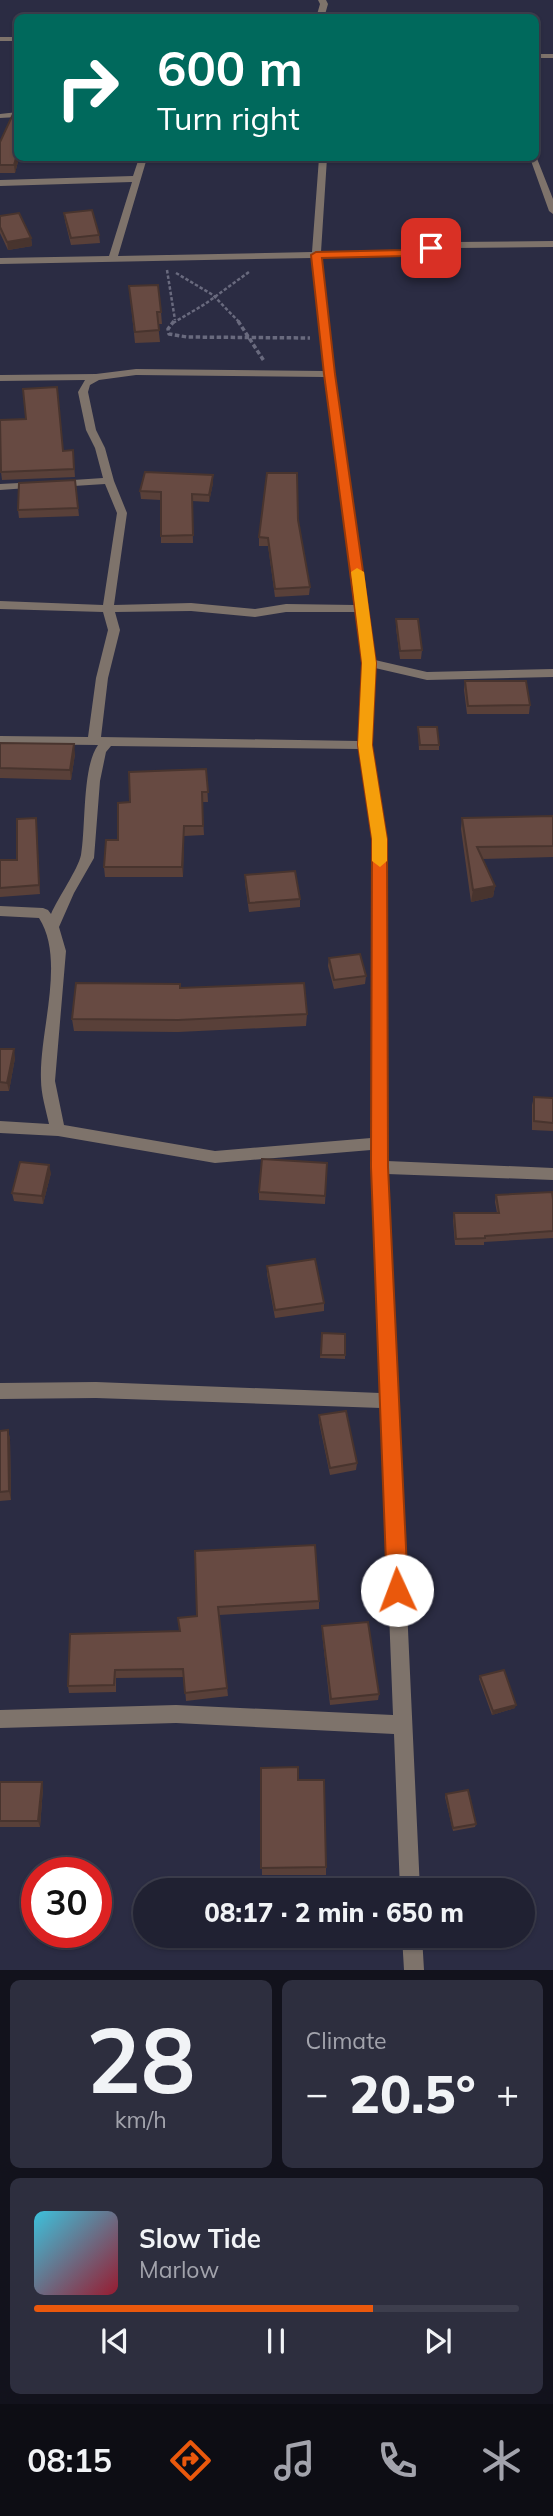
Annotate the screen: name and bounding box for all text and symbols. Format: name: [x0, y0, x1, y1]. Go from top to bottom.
text: 600 m: [157, 37, 303, 98]
icon: right: [42, 42, 133, 133]
text: Turn right: [157, 98, 300, 138]
pin: [401, 218, 461, 278]
icon: arrive: [412, 229, 450, 267]
position arrow: [360, 1553, 434, 1627]
speed limit sign: 30: [21, 1857, 112, 1948]
text: 08:17 · 2 min · 650 m: [204, 1896, 464, 1929]
text: 28: [86, 2002, 195, 2116]
text: Climate: [306, 2026, 387, 2055]
text: 20.5°: [349, 2061, 476, 2126]
text: −: [306, 2069, 328, 2117]
text: +: [496, 2069, 519, 2117]
text: km/h: [115, 2105, 167, 2134]
text: Slow Tide: [139, 2222, 261, 2255]
text: Marlow: [139, 2255, 219, 2284]
icon: previous: [96, 2322, 134, 2360]
icon: pause: [257, 2322, 295, 2360]
icon: next: [419, 2322, 457, 2360]
icon: directions: [166, 2436, 215, 2485]
icon: music: [270, 2436, 319, 2485]
icon: phone: [373, 2436, 422, 2485]
icon: climate: [477, 2436, 526, 2485]
text: 08:15: [27, 2440, 112, 2480]

